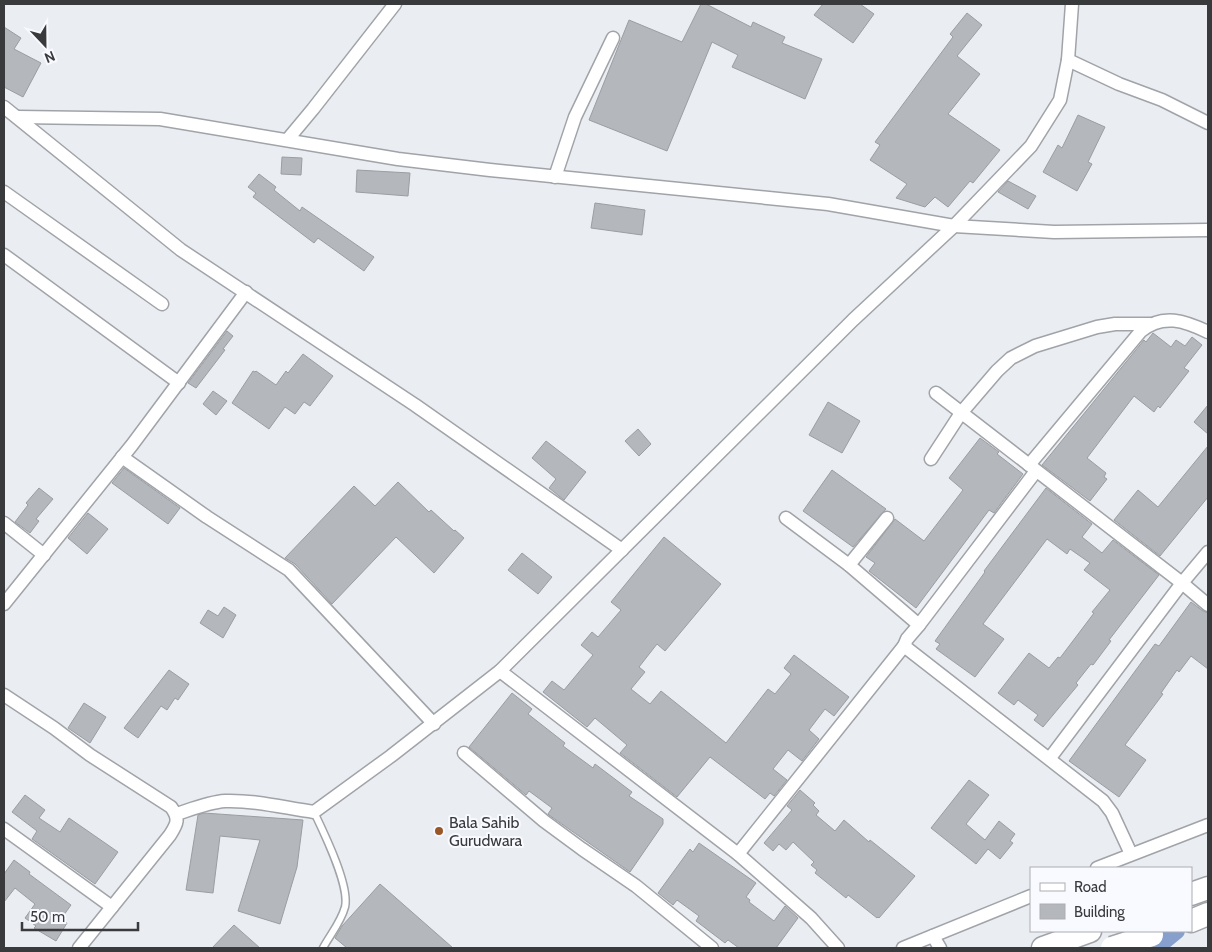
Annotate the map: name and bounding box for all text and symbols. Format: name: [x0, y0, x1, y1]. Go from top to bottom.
north arrow: [20, 20, 70, 70]
text: N: [42, 47, 58, 67]
place label: Bala Sahib Gurudwara: [449, 813, 523, 850]
marker: Bala Sahib Gurudwara: [433, 825, 445, 837]
legend: [1030, 867, 1192, 932]
text: Road: [1074, 878, 1107, 896]
scale bar: [22, 900, 139, 932]
text: Building: [1074, 903, 1125, 921]
text: 50 m: [30, 908, 65, 926]

